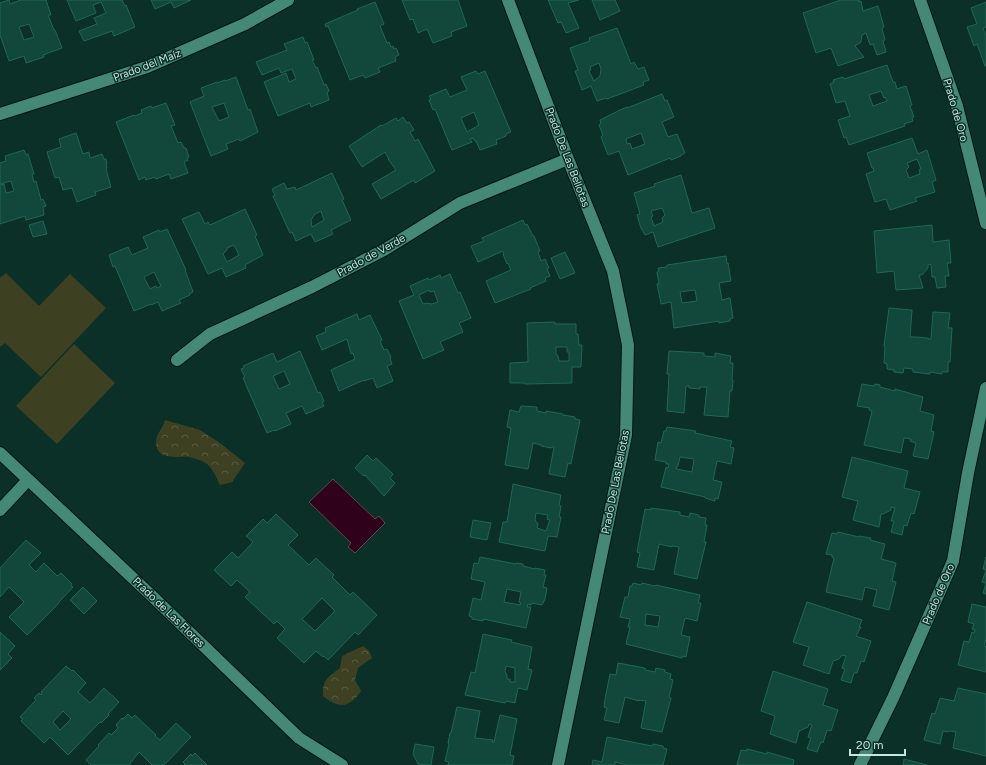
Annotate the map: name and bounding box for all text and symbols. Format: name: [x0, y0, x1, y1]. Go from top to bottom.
street label: Prado del Maíz: [111, 47, 183, 84]
street label: Prado de Oro: [940, 77, 971, 143]
street label: Prado De Las Bellotas: [543, 106, 593, 209]
street label: Prado de Verde: [335, 231, 408, 279]
street label: Prado De Las Bellotas: [599, 429, 632, 535]
street label: Prado de Oro: [920, 562, 957, 627]
street label: Prado de Las Flores: [130, 575, 207, 650]
scale bar: [850, 731, 905, 757]
text: 20 m: [856, 738, 884, 752]

